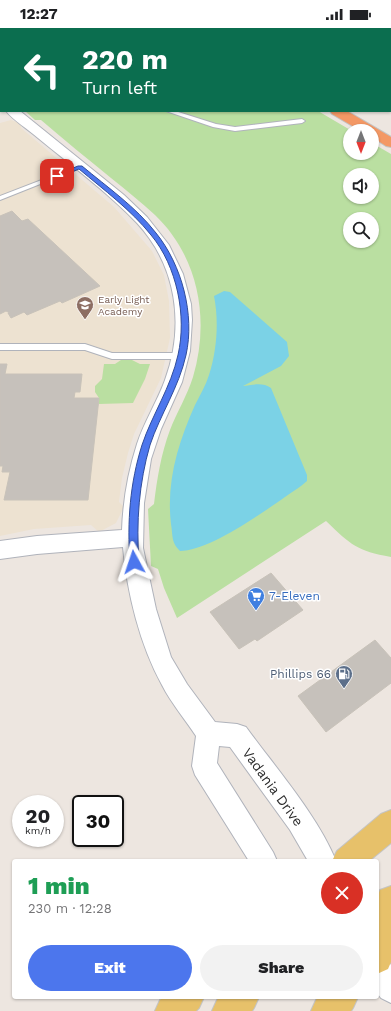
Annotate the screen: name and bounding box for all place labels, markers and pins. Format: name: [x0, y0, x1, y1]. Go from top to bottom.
pin: [40, 159, 74, 193]
place label: Early Light Academy: [98, 294, 150, 317]
school or university icon: Early Light Academy: [75, 295, 95, 320]
supermarket icon: 7-Eleven: [246, 586, 266, 611]
place label: 7-Eleven: [269, 589, 320, 603]
fuel station icon: Phillips 66: [334, 664, 354, 689]
place label: Phillips 66: [270, 667, 331, 681]

